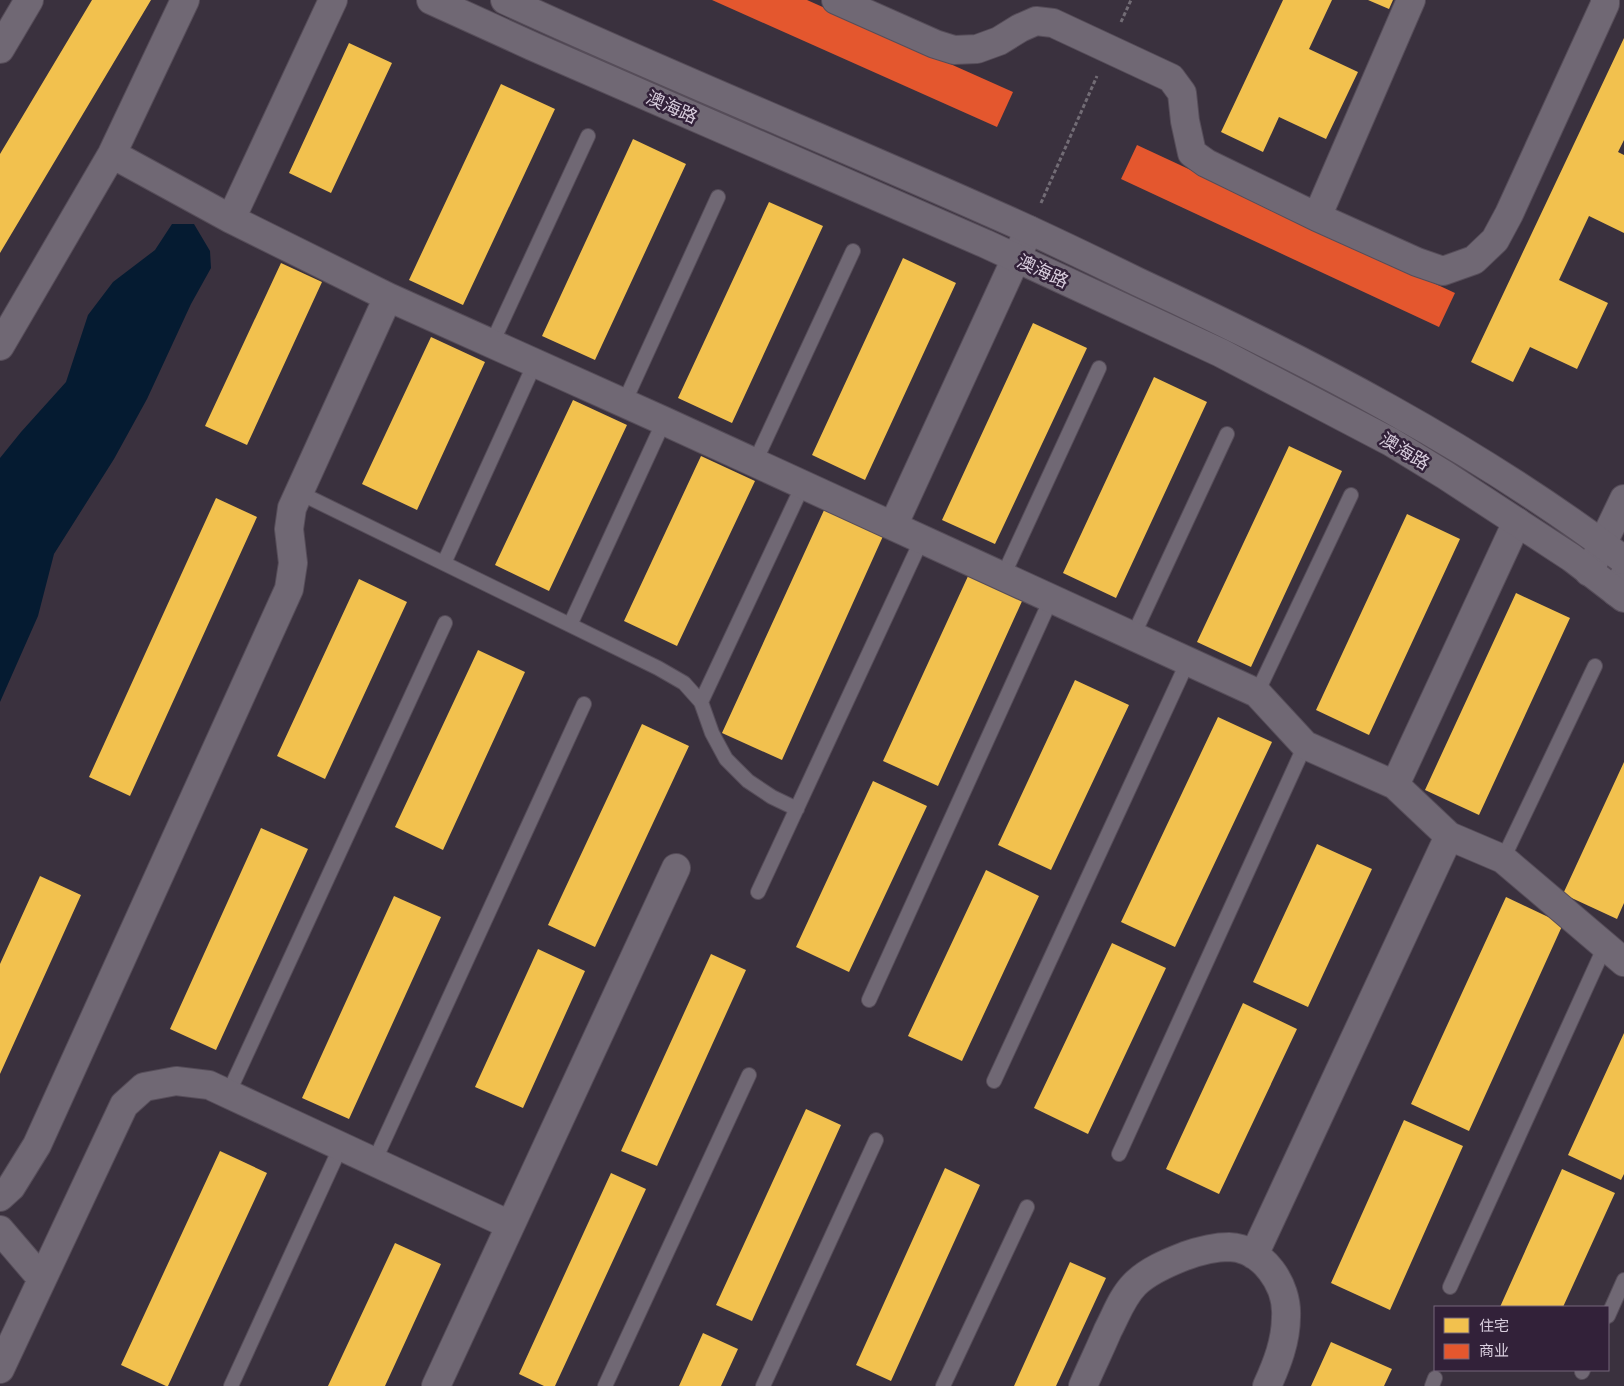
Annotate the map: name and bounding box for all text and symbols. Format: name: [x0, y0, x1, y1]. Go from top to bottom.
street label: 澳海路: [642, 84, 702, 130]
street label: 澳海路: [1013, 247, 1073, 295]
street label: 澳海路: [1375, 426, 1435, 476]
legend: [1434, 1306, 1609, 1371]
text: 住宅: [1479, 1314, 1509, 1337]
text: 商业: [1479, 1339, 1509, 1362]

